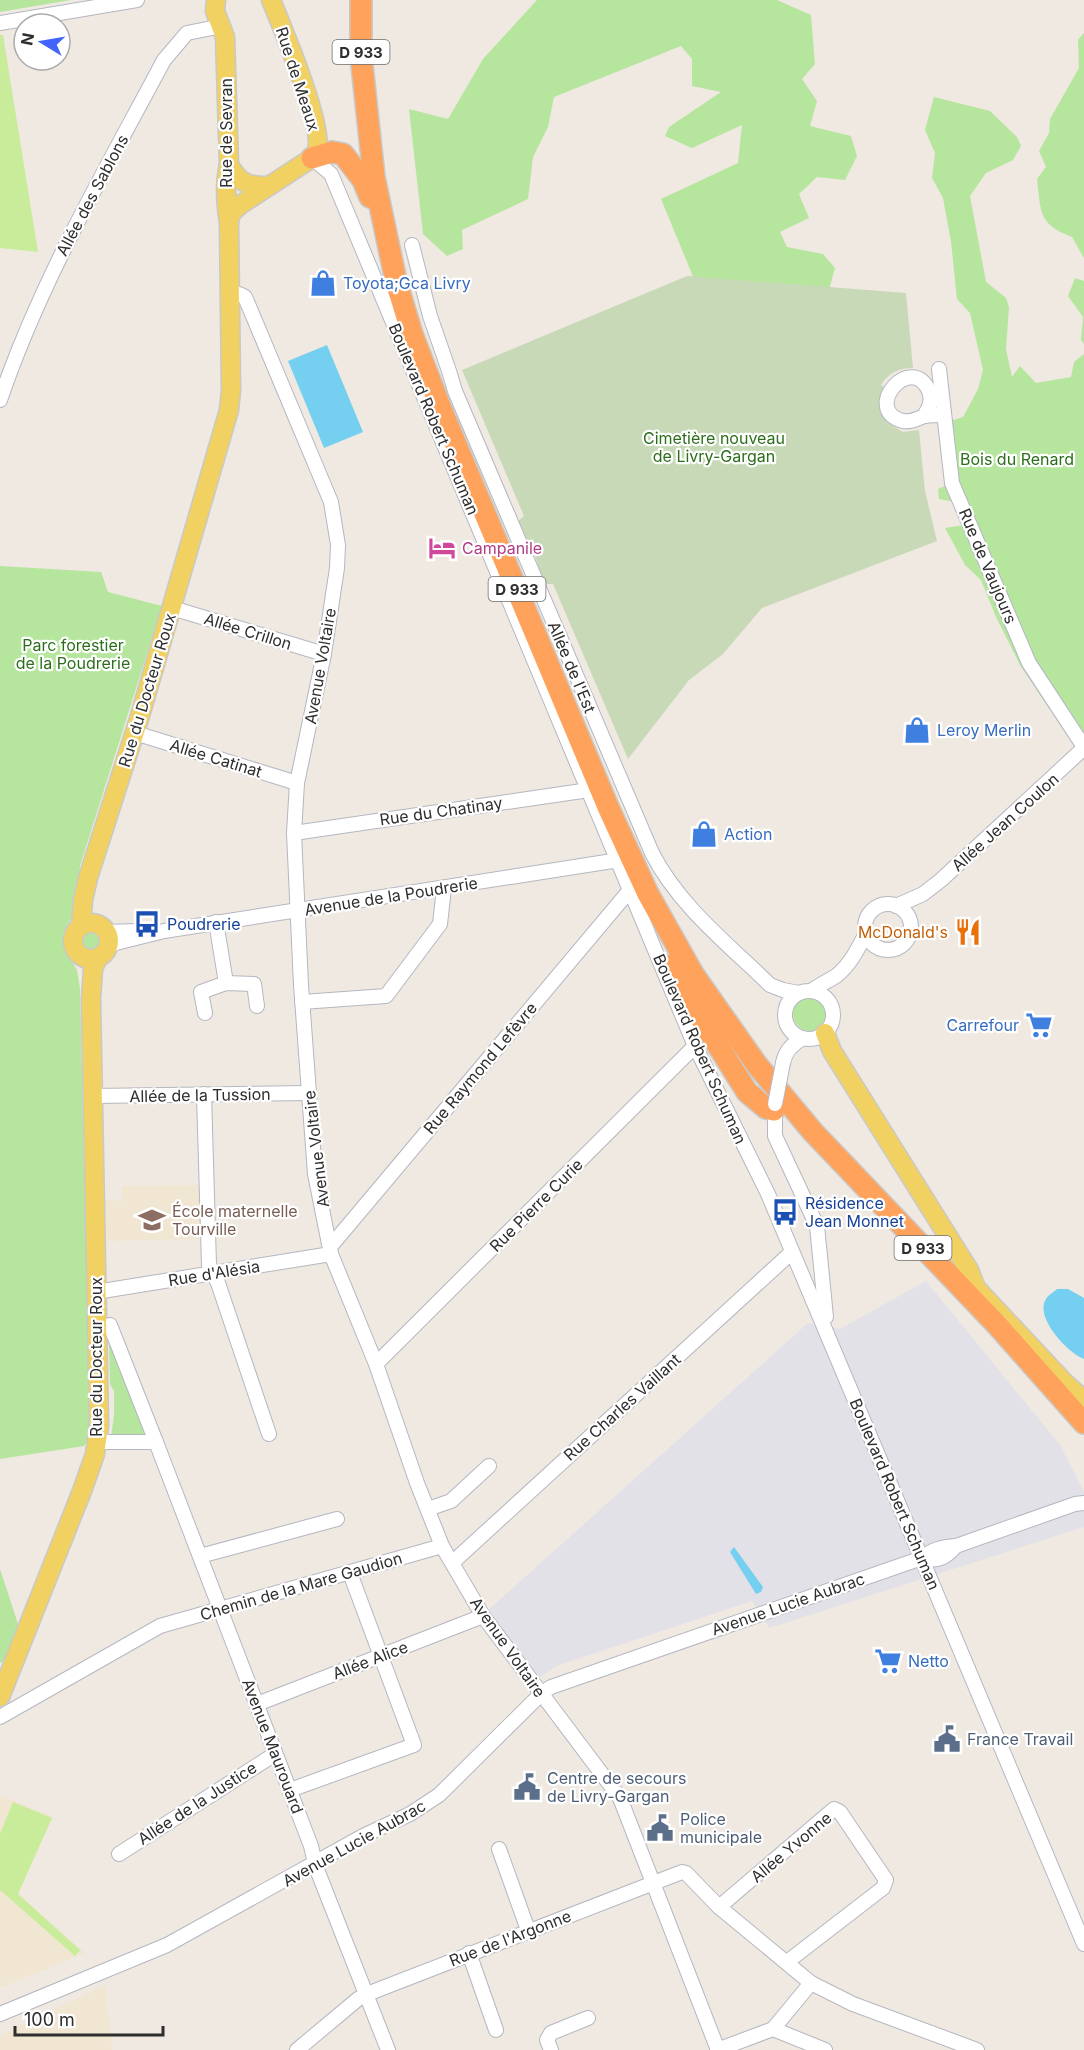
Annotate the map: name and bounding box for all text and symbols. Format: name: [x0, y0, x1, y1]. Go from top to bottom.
north arrow: [12, 12, 72, 72]
street label: Rue de Meaux: [272, 24, 324, 134]
text: N: [16, 31, 38, 47]
road number: D 933: [332, 40, 389, 64]
street label: Rue de Sevran: [216, 78, 236, 188]
street label: Allée des Sablons: [52, 131, 132, 259]
shop icon: Toyota;Gca Livry: [308, 268, 338, 298]
place label: Toyota;Gca Livry: [343, 273, 471, 293]
street label: Boulevard Robert Schuman: [385, 320, 483, 518]
park label: Cimetière nouveau de Livry-Gargan: [643, 428, 785, 466]
park label: Bois du Renard: [960, 449, 1074, 469]
street label: Rue de Vaujours: [955, 505, 1021, 627]
hotel icon: Campanile: [427, 533, 457, 563]
place label: Campanile: [462, 538, 542, 558]
road number: D 933: [488, 577, 546, 601]
street label: Avenue Voltaire: [300, 606, 340, 726]
street label: Allée Crillon: [202, 608, 294, 654]
street label: Rue du Docteur Roux: [114, 610, 180, 769]
street label: Allée de l'Est: [544, 618, 600, 716]
park label: Parc forestier de la Poudrerie: [16, 635, 130, 673]
shop icon: Leroy Merlin: [902, 715, 932, 745]
place label: Leroy Merlin: [937, 720, 1031, 740]
street label: Allée Catinat: [167, 734, 265, 782]
street label: Allée Jean Coulon: [947, 769, 1063, 875]
street label: Rue du Chatinay: [378, 792, 504, 830]
shop icon: Action: [689, 819, 719, 849]
place label: Action: [724, 824, 772, 844]
street label: Avenue de la Poudrerie: [303, 872, 479, 920]
bus stop icon: Poudrerie: [132, 909, 162, 939]
place label: Poudrerie: [167, 914, 241, 934]
restaurant icon: McDonald's: [953, 917, 983, 947]
place label: McDonald's: [858, 922, 948, 942]
street label: Boulevard Robert Schuman: [649, 951, 751, 1147]
street label: Rue Raymond Lefèvre: [419, 998, 541, 1138]
supermarket icon: Carrefour: [1024, 1010, 1054, 1040]
place label: Carrefour: [946, 1015, 1019, 1035]
street label: Allée de la Tussion: [129, 1084, 271, 1106]
street label: Avenue Voltaire: [299, 1089, 333, 1209]
street label: Rue Pierre Curie: [485, 1154, 587, 1256]
place label: Résidence Jean Monnet: [805, 1193, 904, 1231]
bus stop icon: Résidence Jean Monnet: [770, 1197, 800, 1227]
place label: École maternelle Tourville: [172, 1201, 298, 1239]
school or university icon: École maternelle Tourville: [137, 1205, 167, 1235]
road number: D 933: [894, 1236, 952, 1260]
street label: Rue d'Alésia: [167, 1256, 261, 1290]
street label: Rue du Docteur Roux: [86, 1277, 106, 1437]
street label: Rue Charles Vaillant: [559, 1349, 685, 1465]
street label: Boulevard Robert Schuman: [846, 1395, 944, 1593]
street label: Chemin de la Mare Gaudion: [198, 1548, 404, 1624]
street label: Avenue Lucie Aubrac: [709, 1568, 867, 1640]
street label: Avenue Voltaire: [466, 1593, 550, 1701]
street label: Allée Alice: [329, 1636, 411, 1684]
supermarket icon: Netto: [873, 1646, 903, 1676]
place label: Netto: [908, 1651, 949, 1671]
street label: Avenue Maurouard: [238, 1676, 308, 1816]
public building icon: France Travail: [932, 1724, 962, 1754]
place label: France Travail: [967, 1729, 1073, 1749]
street label: Allée de la Justice: [134, 1757, 260, 1849]
place label: Centre de secours de Livry-Gargan: [547, 1768, 686, 1806]
public building icon: Centre de secours de Livry-Gargan: [512, 1772, 542, 1802]
street label: Avenue Lucie Aubrac: [279, 1795, 429, 1891]
street label: Allée Yvonne: [747, 1807, 835, 1887]
place label: Police municipale: [680, 1809, 762, 1847]
public building icon: Police municipale: [645, 1813, 675, 1843]
street label: Rue de l'Argonne: [446, 1906, 574, 1970]
scale bar: [15, 1999, 164, 2037]
text: 100 m: [24, 2009, 75, 2030]

